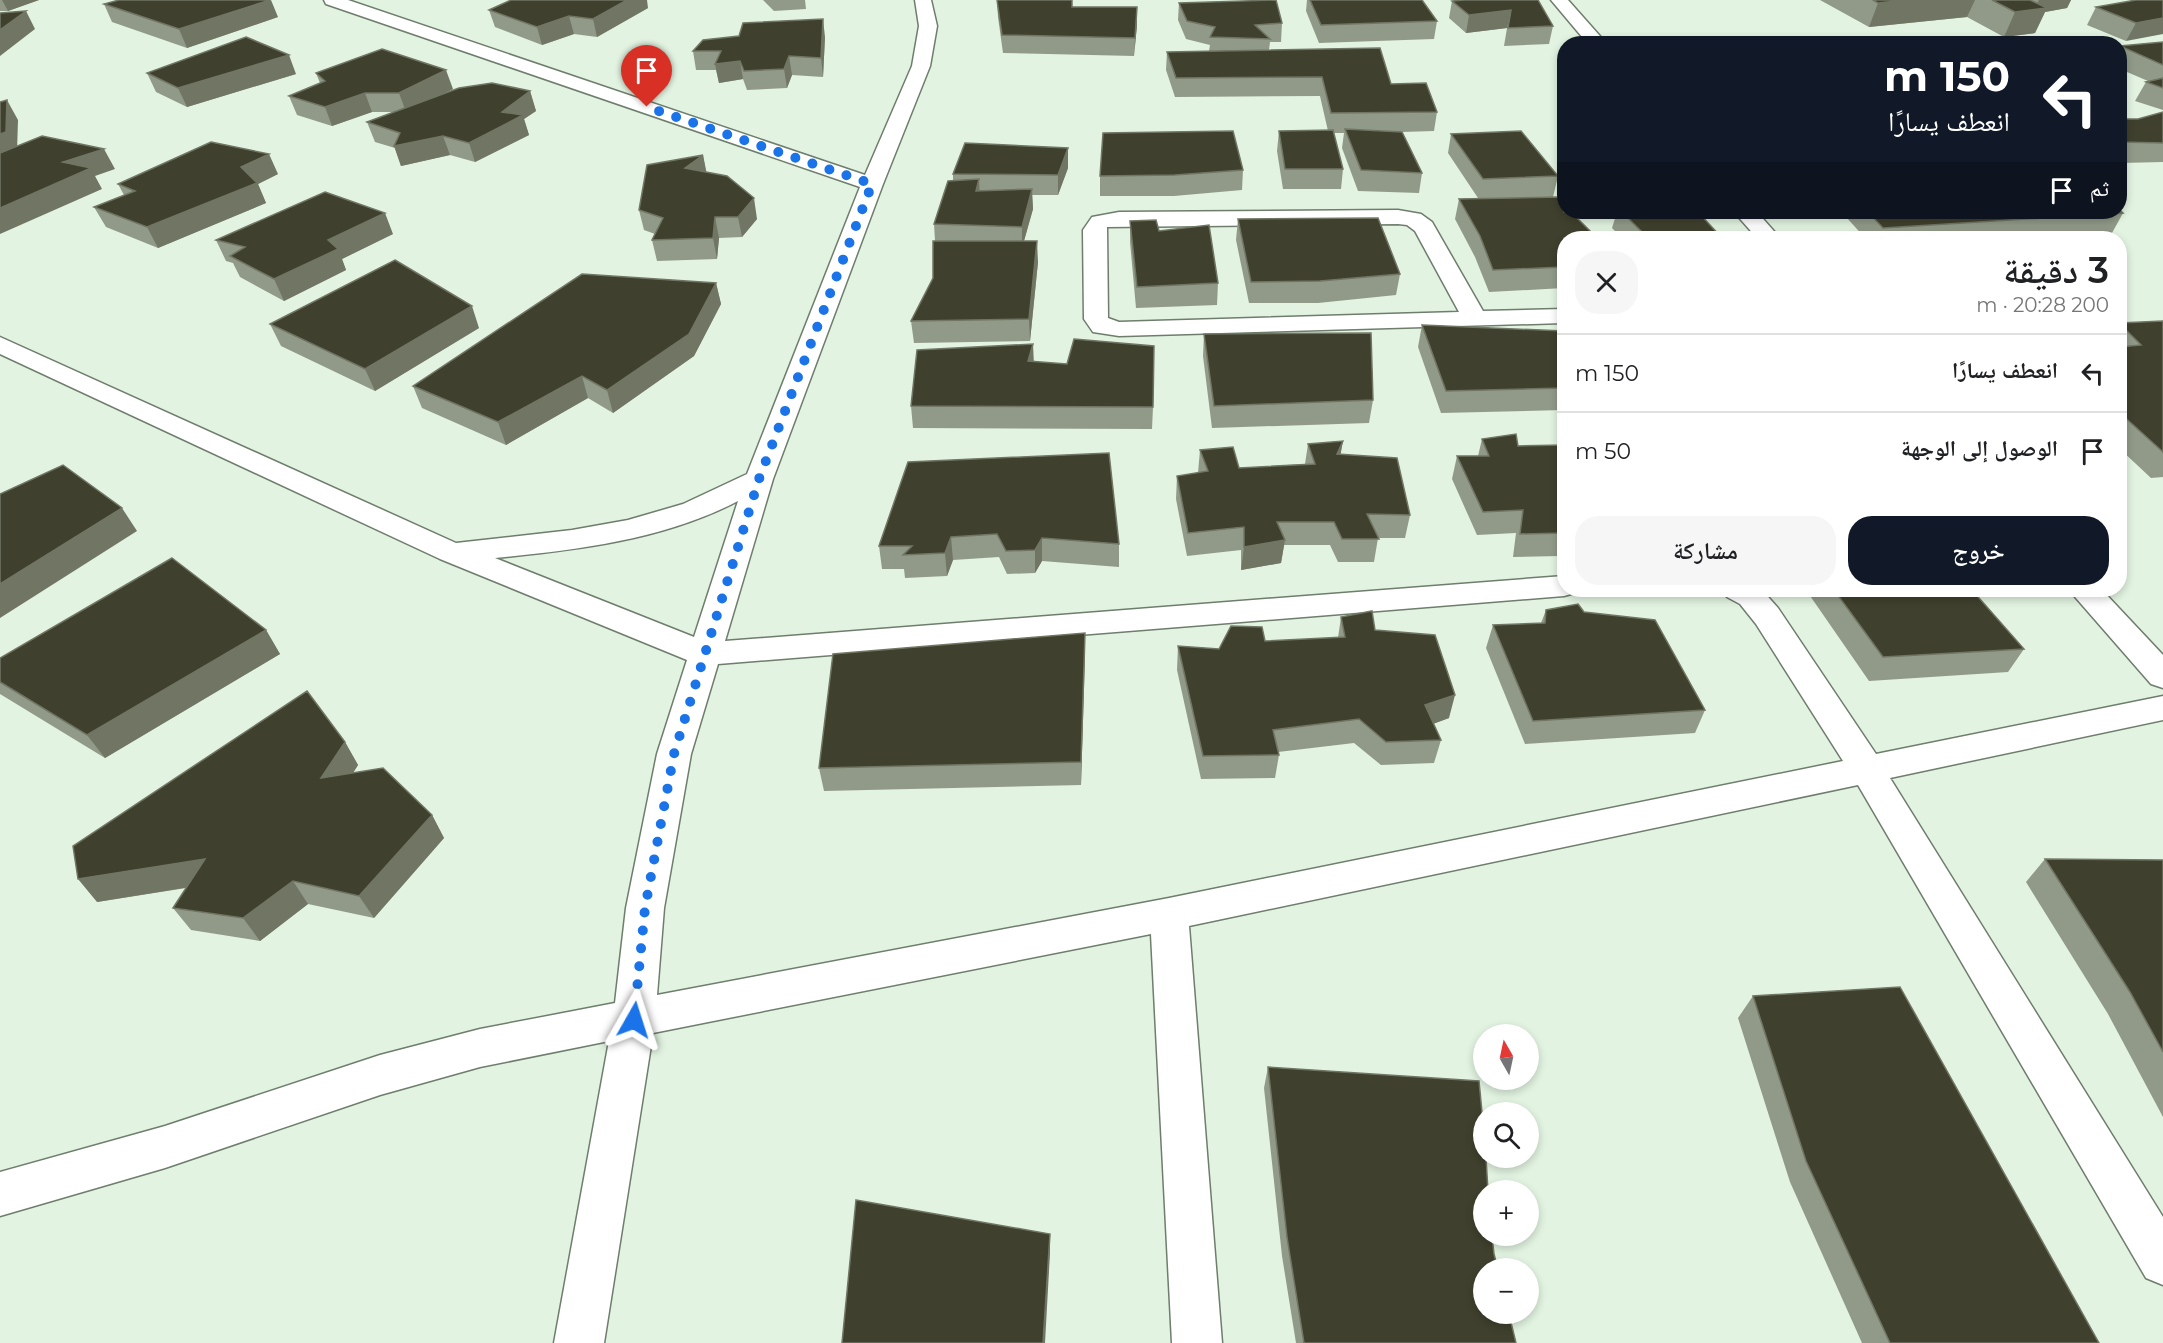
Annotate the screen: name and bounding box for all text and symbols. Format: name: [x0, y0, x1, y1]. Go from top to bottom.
pin: [621, 45, 672, 107]
text: 150 m: [1884, 50, 2010, 102]
icon: arrive: [630, 54, 663, 87]
icon: left: [2031, 60, 2109, 138]
text: انعطف يسارًا: [1888, 105, 2010, 138]
icon: arrive: [2045, 174, 2078, 207]
text: ثم: [2090, 175, 2109, 202]
text: 3 دقيقة: [2003, 248, 2109, 292]
button: close: [1575, 251, 1638, 314]
text: 200 m · 20:28: [1976, 293, 2109, 317]
text: انعطف يسارًا: [1952, 357, 2058, 384]
icon: left: [2076, 357, 2109, 390]
text: 150 m: [1575, 360, 1639, 387]
text: الوصول إلى الوجهة: [1901, 435, 2058, 462]
icon: arrive: [2076, 435, 2109, 468]
text: 50 m: [1575, 438, 1631, 465]
button: مشاركة: [1575, 516, 1836, 585]
button: خروج: [1848, 516, 2109, 585]
position arrow: [602, 988, 666, 1052]
north arrow: [1473, 1024, 1539, 1090]
map controls: [1473, 1024, 1539, 1324]
button: search: [1473, 1102, 1539, 1168]
button: +: [1473, 1180, 1539, 1246]
button: −: [1473, 1258, 1539, 1324]

